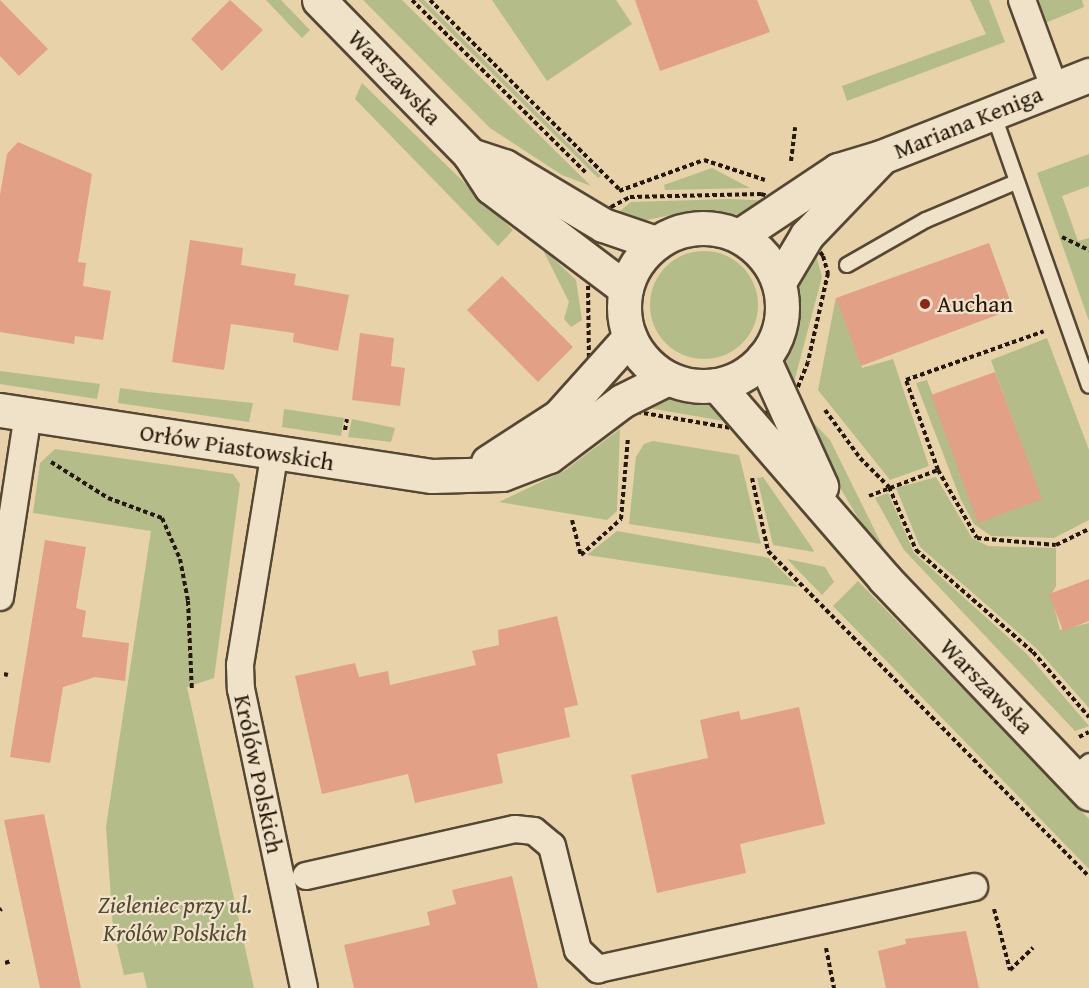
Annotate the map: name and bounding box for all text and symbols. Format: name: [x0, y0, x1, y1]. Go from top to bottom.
street label: Warszawska: [342, 23, 448, 131]
street label: Mariana Keniga: [889, 79, 1047, 165]
place label: Auchan: [937, 290, 1013, 318]
marker: Auchan: [918, 297, 932, 311]
street label: Orłów Piastowskich: [138, 417, 336, 477]
street label: Warszawska: [934, 632, 1040, 740]
street label: Królów Polskich: [228, 692, 290, 856]
park label: Zieleniec przy ul. Królów Polskich: [98, 891, 252, 947]

